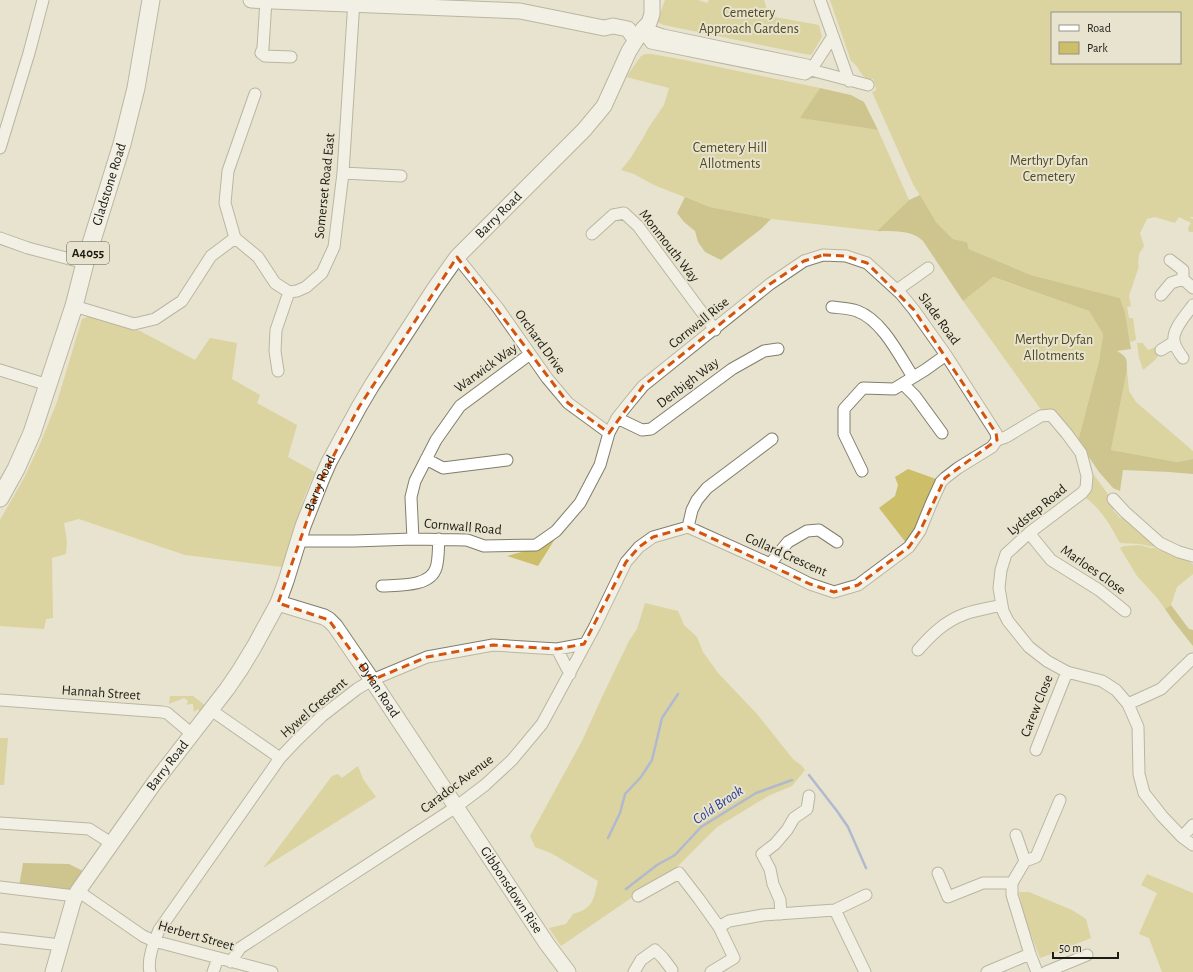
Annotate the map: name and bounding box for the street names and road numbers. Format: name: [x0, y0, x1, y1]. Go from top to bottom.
street label: Somerset Road East: [312, 132, 338, 240]
street label: Gladstone Road: [90, 141, 129, 227]
street label: Barry Road: [473, 189, 525, 241]
street label: Monmouth Way: [636, 207, 702, 285]
road number: A4055: [67, 242, 109, 264]
street label: Slade Road: [916, 291, 962, 347]
street label: Cornwall Rise: [666, 295, 732, 351]
street label: Orchard Drive: [512, 307, 568, 377]
street label: Warwick Way: [452, 341, 520, 395]
street label: Denbigh Way: [654, 355, 722, 411]
street label: Barry Road: [303, 453, 338, 513]
street label: Lydstep Road: [1005, 482, 1069, 538]
street label: Cornwall Road: [424, 517, 502, 537]
street label: Collard Crescent: [743, 531, 829, 579]
street label: Marloes Close: [1058, 543, 1128, 597]
street label: Dyfan Road: [355, 660, 402, 720]
street label: Carew Close: [1018, 673, 1056, 739]
street label: Hywel Crescent: [278, 675, 350, 741]
street label: Hannah Street: [61, 683, 141, 703]
street label: Barry Road: [144, 738, 191, 793]
street label: Caradoc Avenue: [418, 752, 496, 816]
street label: Gibbonsdown Rise: [478, 844, 545, 936]
street label: Herbert Street: [156, 918, 236, 954]

